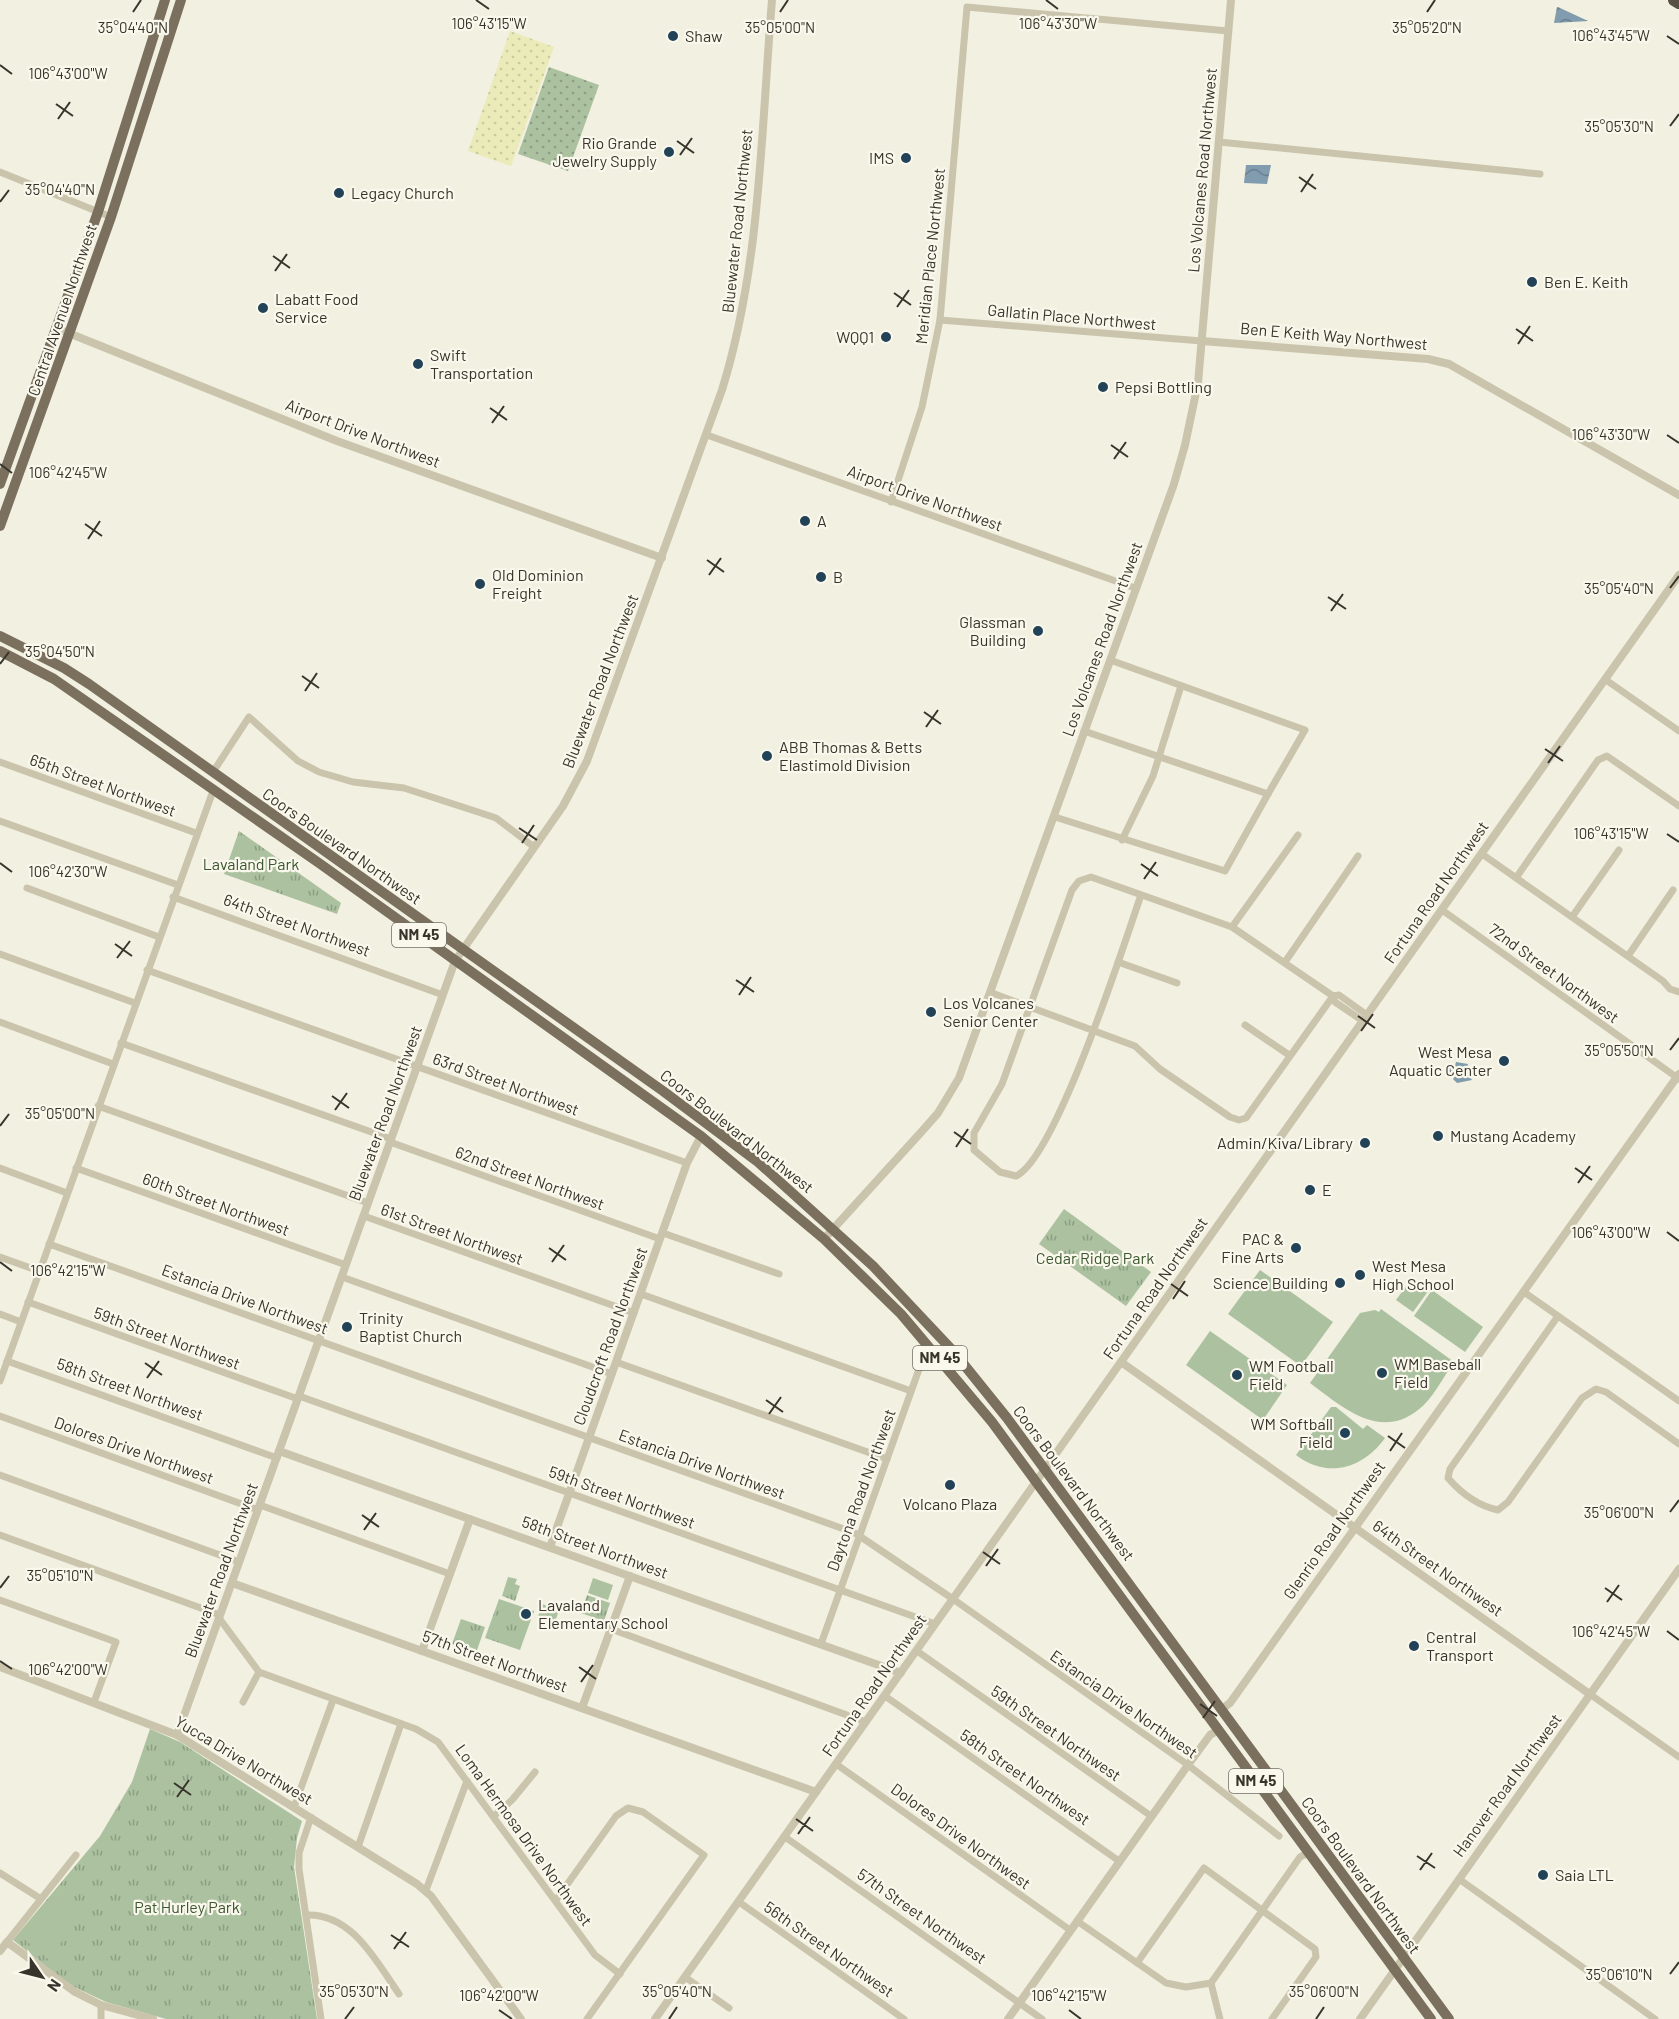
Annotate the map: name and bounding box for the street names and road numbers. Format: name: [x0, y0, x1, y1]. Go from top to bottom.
street label: Los Volcanes Road Northwest: [1183, 67, 1220, 273]
street label: Bluewater Road Northwest: [717, 128, 756, 314]
street label: Meridian Place Northwest: [911, 167, 948, 345]
street label: Central Avenue Northwest: [23, 221, 100, 398]
street label: Gallatin Place Northwest: [987, 300, 1157, 333]
street label: Ben E Keith Way Northwest: [1240, 318, 1429, 353]
street label: Airport Drive Northwest: [283, 394, 443, 471]
street label: Airport Drive Northwest: [845, 461, 1005, 535]
street label: Los Volcanes Road Northwest: [1057, 539, 1146, 739]
street label: Bluewater Road Northwest: [558, 591, 642, 771]
street label: 65th Street Northwest: [28, 749, 179, 820]
street label: Coors Boulevard Northwest: [259, 783, 425, 908]
street label: Fortuna Road Northwest: [1379, 817, 1492, 966]
street label: 64th Street Northwest: [221, 889, 373, 960]
street label: 72nd Street Northwest: [1485, 919, 1623, 1026]
road number: NM 45: [392, 923, 446, 947]
street label: Bluewater Road Northwest: [344, 1023, 425, 1203]
street label: 63rd Street Northwest: [431, 1048, 582, 1119]
street label: Coors Boulevard Northwest: [657, 1065, 818, 1196]
street label: 62nd Street Northwest: [453, 1142, 607, 1213]
street label: 60th Street Northwest: [140, 1168, 292, 1239]
street label: 61st Street Northwest: [378, 1199, 526, 1268]
street label: Fortuna Road Northwest: [1098, 1213, 1211, 1362]
street label: Cloudcroft Road Northwest: [568, 1244, 651, 1428]
street label: Estancia Drive Northwest: [159, 1260, 331, 1337]
street label: 59th Street Northwest: [91, 1302, 243, 1373]
road number: NM 45: [913, 1346, 967, 1370]
street label: 58th Street Northwest: [54, 1353, 206, 1424]
street label: Coors Boulevard Northwest: [1010, 1401, 1139, 1564]
street label: Daytona Road Northwest: [822, 1406, 899, 1574]
street label: Dolores Drive Northwest: [52, 1412, 216, 1487]
street label: Estancia Drive Northwest: [616, 1425, 788, 1502]
street label: Glenrio Road Northwest: [1279, 1457, 1388, 1602]
street label: 59th Street Northwest: [546, 1461, 698, 1532]
street label: Bluewater Road Northwest: [180, 1480, 261, 1660]
street label: 58th Street Northwest: [519, 1511, 671, 1582]
street label: 64th Street Northwest: [1370, 1515, 1507, 1620]
street label: Fortuna Road Northwest: [817, 1610, 930, 1759]
street label: 57th Street Northwest: [420, 1625, 570, 1696]
street label: Estancia Drive Northwest: [1047, 1645, 1202, 1762]
street label: 59th Street Northwest: [988, 1681, 1125, 1785]
street label: Hanover Road Northwest: [1448, 1710, 1565, 1860]
street label: Yucca Drive Northwest: [172, 1711, 316, 1808]
street label: 58th Street Northwest: [957, 1725, 1094, 1829]
street label: Loma Hermosa Drive Northwest: [452, 1740, 597, 1929]
road number: NM 45: [1229, 1769, 1283, 1793]
street label: Dolores Drive Northwest: [888, 1779, 1035, 1893]
street label: Coors Boulevard Northwest: [1298, 1792, 1425, 1957]
street label: 57th Street Northwest: [854, 1864, 991, 1967]
street label: 56th Street Northwest: [761, 1897, 898, 2001]

